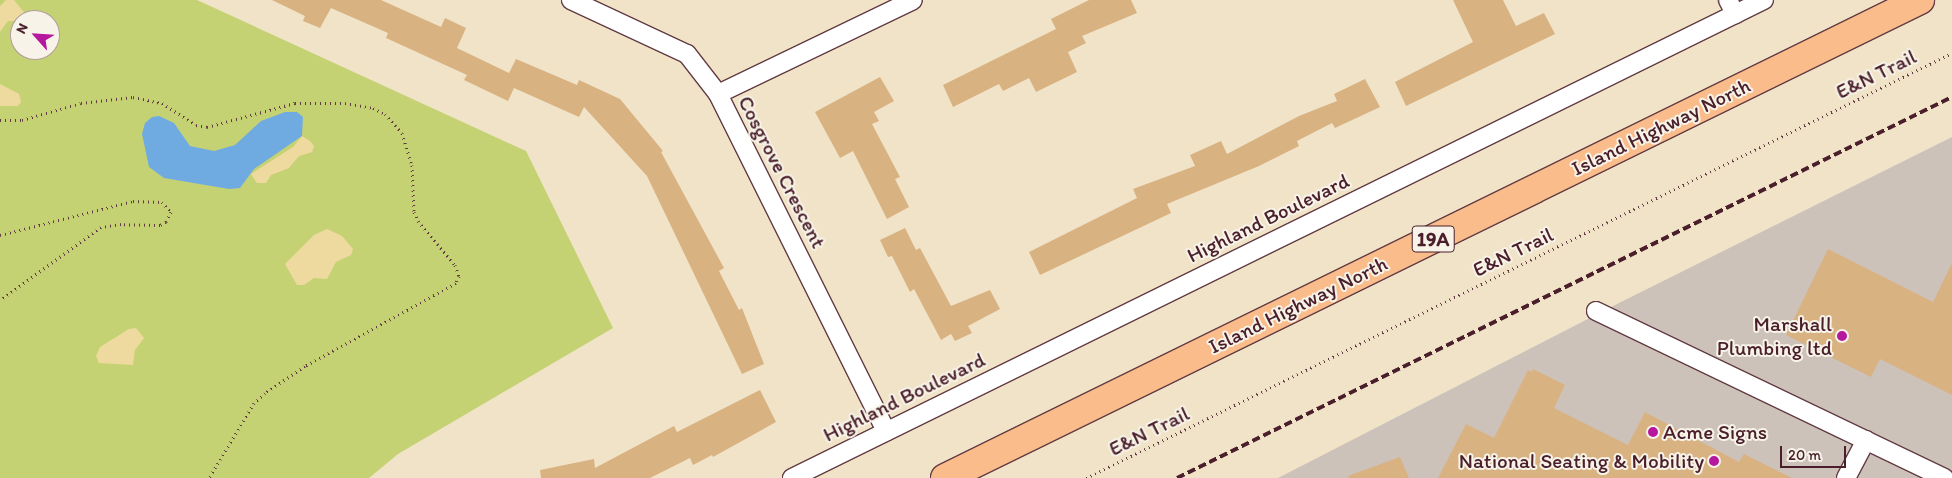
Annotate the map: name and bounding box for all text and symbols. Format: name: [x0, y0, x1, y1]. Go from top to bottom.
north arrow: [10, 10, 60, 60]
text: N: [12, 21, 32, 37]
street label: E&N Trail: [1832, 44, 1920, 104]
street label: Island Highway North: [1568, 73, 1754, 181]
street label: Cosgrove Crescent: [733, 91, 831, 253]
street label: Highland Boulevard: [1183, 168, 1353, 268]
road number: 19A: [1410, 222, 1456, 256]
street label: E&N Trail: [1469, 222, 1557, 282]
street label: Island Highway North: [1205, 251, 1391, 359]
place label: Marshall Plumbing ltd: [1717, 311, 1832, 361]
marker: Marshall Plumbing ltd: [1836, 330, 1848, 342]
street label: Highland Boulevard: [819, 347, 989, 447]
street label: E&N Trail: [1105, 401, 1193, 461]
place label: Acme Signs: [1663, 419, 1767, 445]
marker: Acme Signs: [1647, 426, 1659, 438]
scale bar: [1782, 436, 1848, 468]
text: 20 m: [1788, 446, 1821, 464]
place label: National Seating & Mobility: [1459, 448, 1704, 474]
marker: National Seating & Mobility: [1708, 455, 1720, 467]

